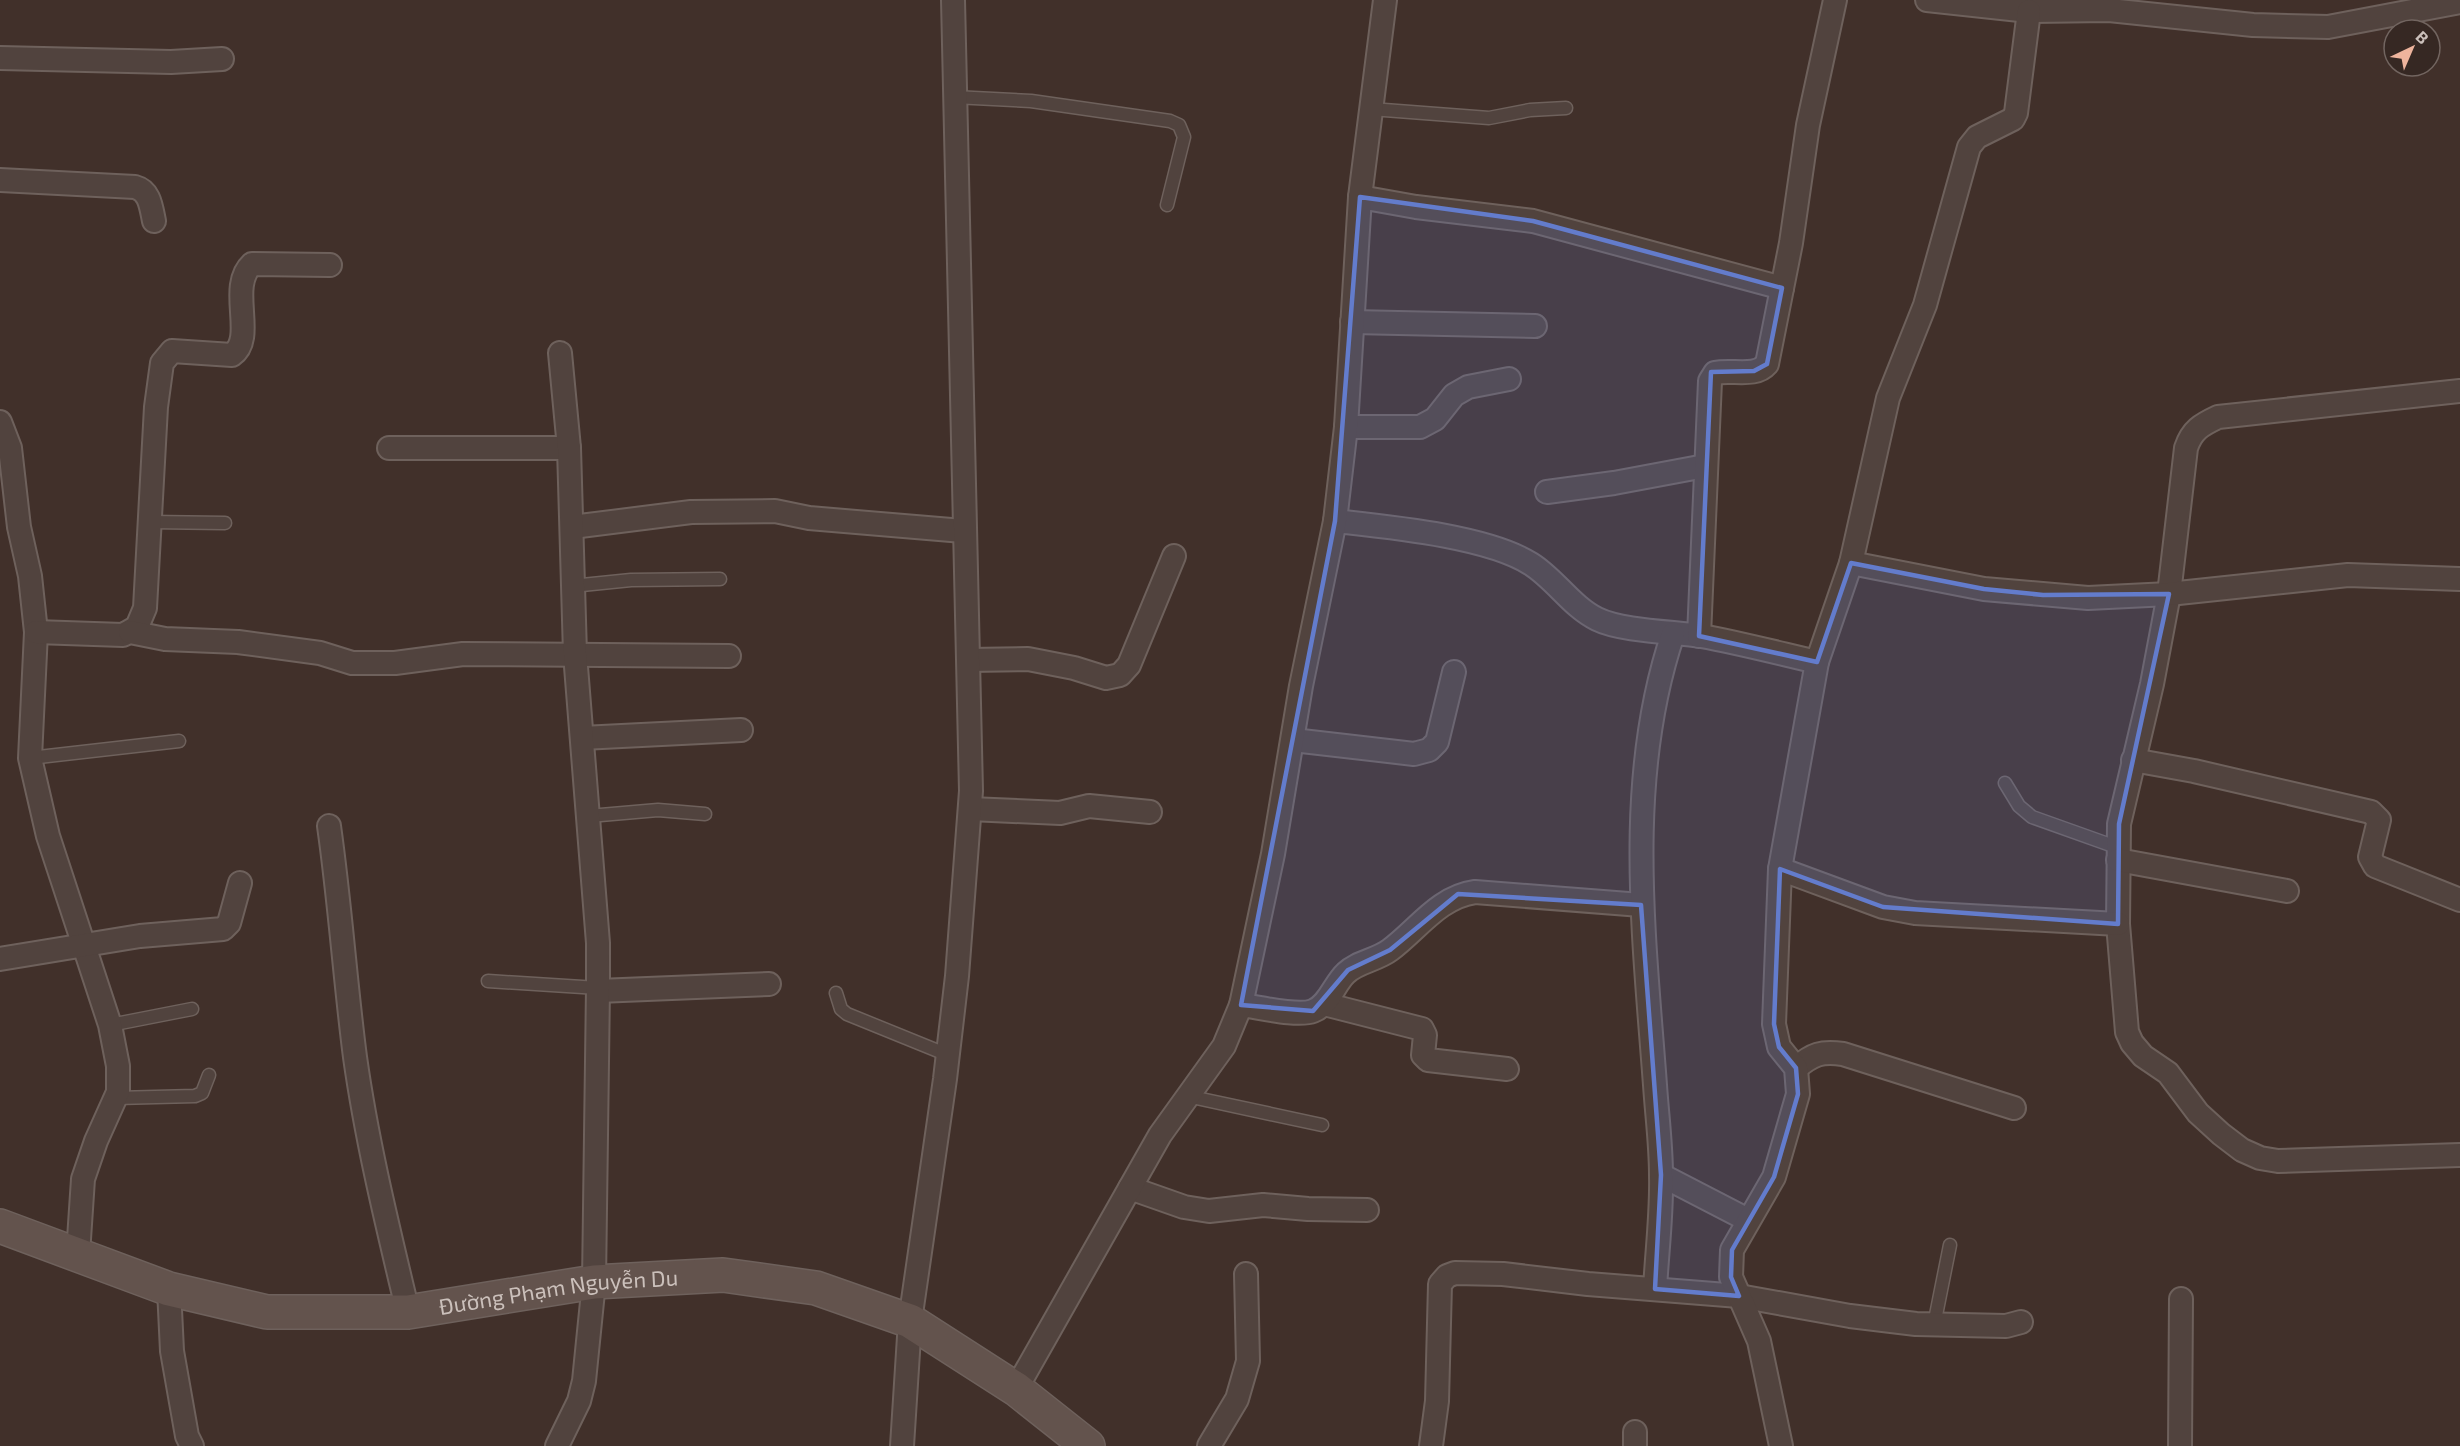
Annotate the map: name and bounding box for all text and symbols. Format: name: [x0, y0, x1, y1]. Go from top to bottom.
north arrow: [2382, 18, 2442, 78]
text: B: [2412, 26, 2433, 47]
street label: Đường Phạm Nguyễn Du: [437, 1263, 679, 1319]

